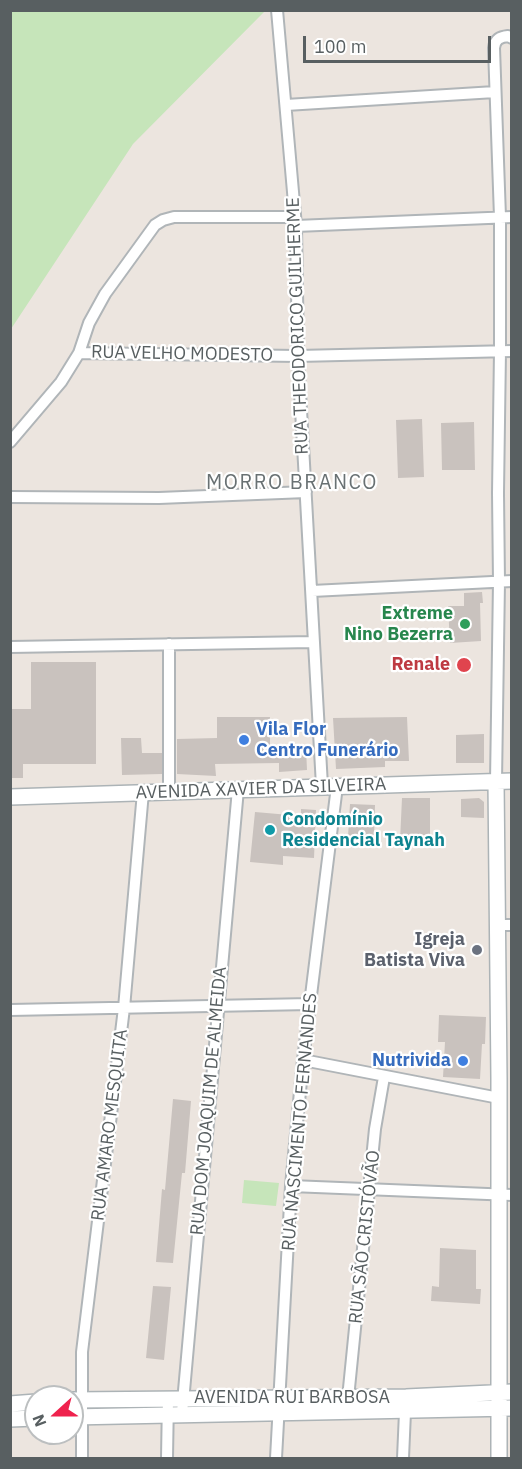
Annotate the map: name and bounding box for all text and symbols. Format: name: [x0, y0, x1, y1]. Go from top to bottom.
scale bar: [306, 24, 494, 62]
text: 100 m: [314, 35, 366, 58]
street label: RUA THEODORICO GUILHERME: [283, 197, 313, 455]
street label: RUA VELHO MODESTO: [91, 342, 273, 366]
district label: MORRO BRANCO: [206, 471, 378, 495]
place label: Extreme Nino Bezerra: [344, 603, 453, 646]
marker: Extreme Nino Bezerra: [458, 617, 472, 631]
place label: Renale: [391, 654, 450, 676]
marker: Renale: [455, 656, 473, 674]
place label: Vila Flor Centro Funerário: [256, 719, 399, 762]
marker: Vila Flor Centro Funerário: [237, 733, 251, 747]
street label: AVENIDA XAVIER DA SILVEIRA: [135, 774, 387, 804]
place label: Condomínio Residencial Taynah: [282, 809, 445, 852]
marker: Condomínio Residencial Taynah: [263, 823, 277, 837]
place label: Igreja Batista Viva: [364, 929, 465, 972]
marker: Igreja Batista Viva: [470, 943, 484, 957]
street label: RUA DOM JOAQUIM DE ALMEIDA: [186, 966, 232, 1236]
street label: RUA NASCIMENTO FERNANDES: [278, 992, 322, 1252]
street label: RUA AMARO MESQUITA: [87, 1028, 133, 1222]
place label: Nutrivida: [372, 1050, 451, 1072]
marker: Nutrivida: [456, 1054, 470, 1068]
street label: RUA SÃO CRISTÓVÃO: [345, 1149, 385, 1325]
north arrow: [24, 1385, 84, 1445]
street label: AVENIDA RUI BARBOSA: [194, 1387, 390, 1409]
text: N: [28, 1412, 50, 1430]

